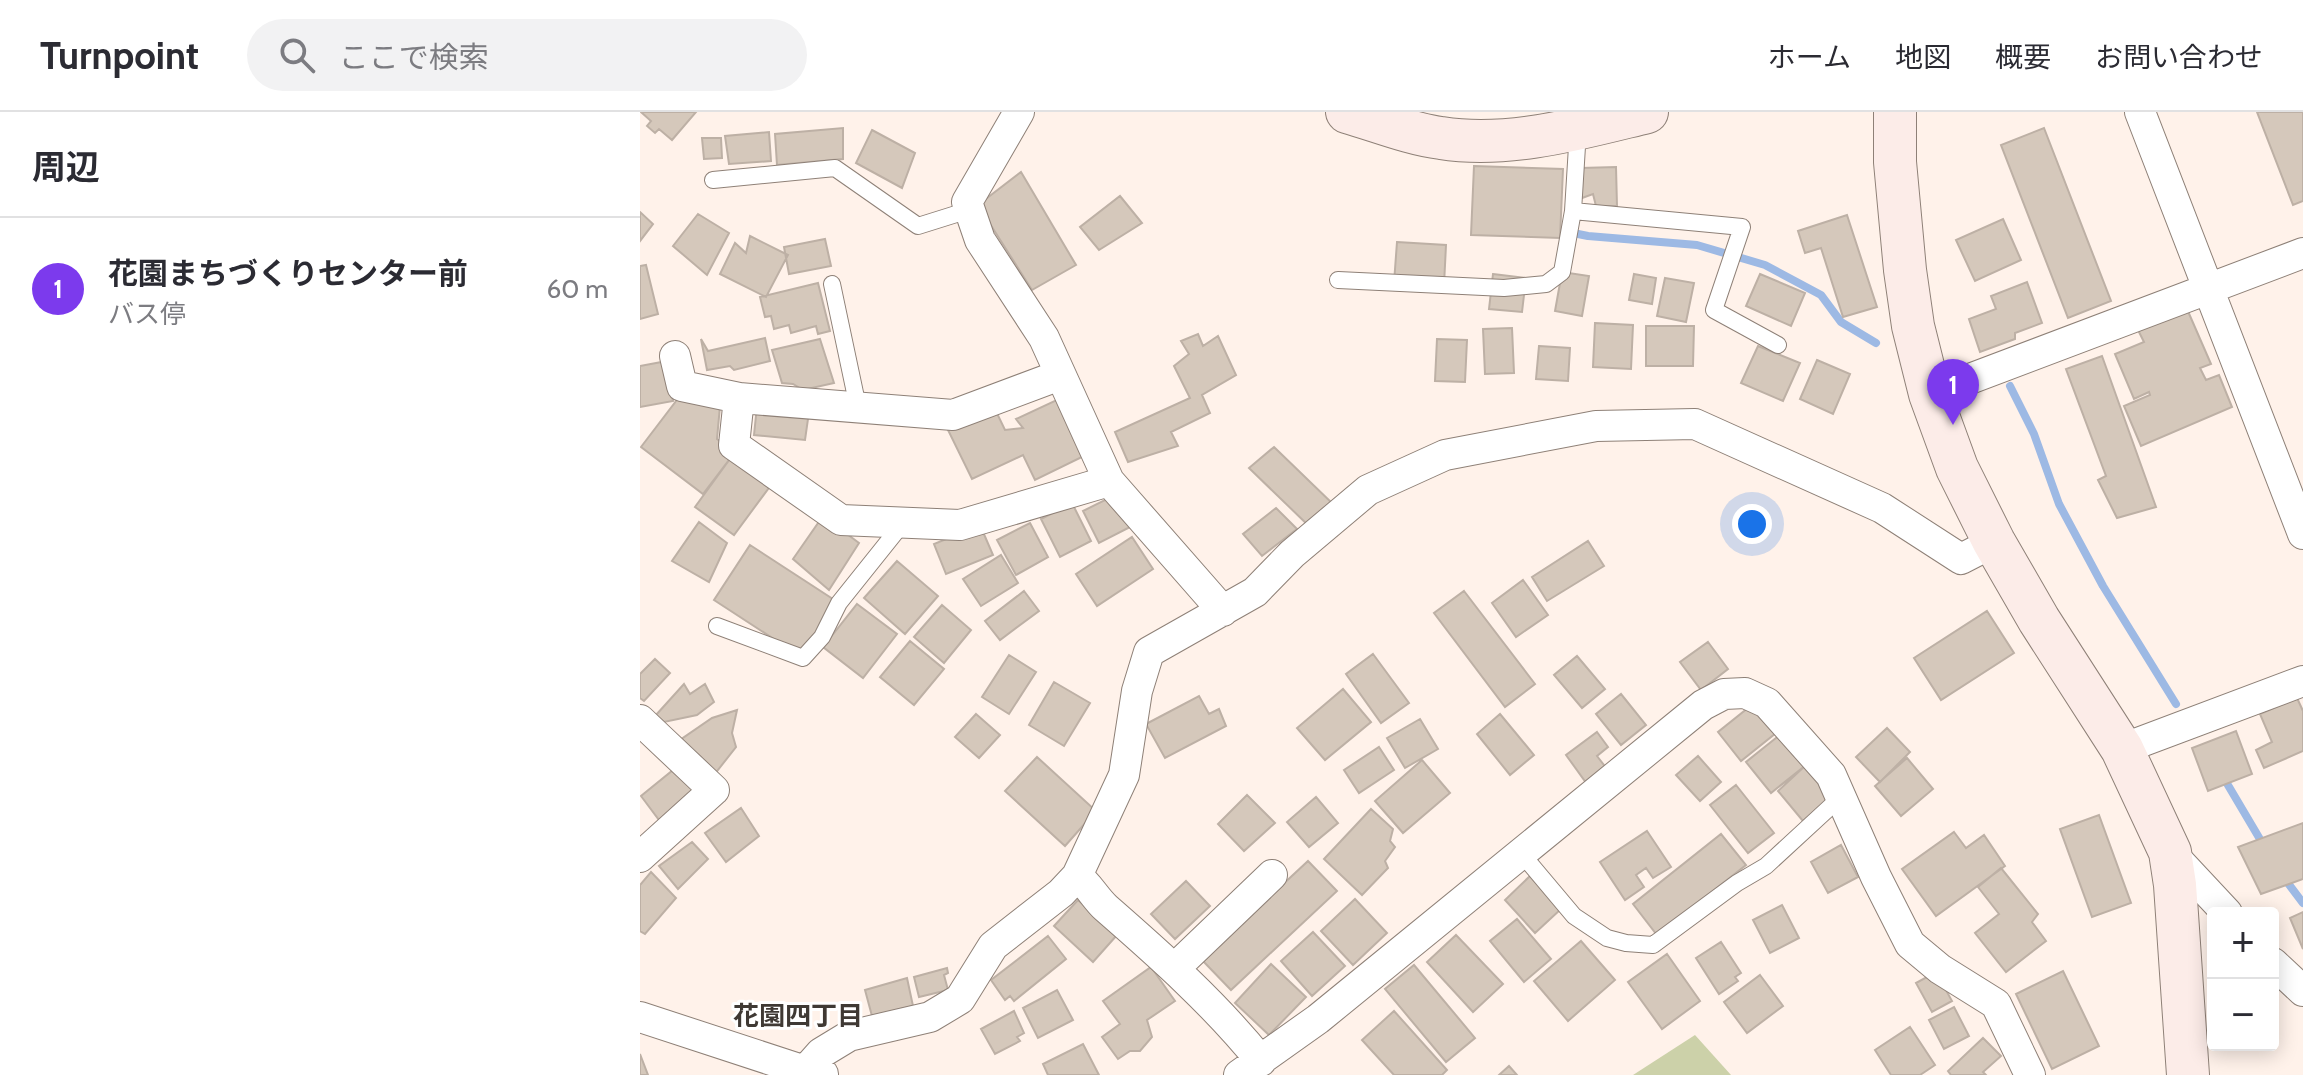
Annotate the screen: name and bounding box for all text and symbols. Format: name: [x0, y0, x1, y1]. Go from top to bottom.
search box: [247, 19, 807, 91]
text: Turnpoint: [40, 32, 199, 79]
icon: search: [275, 33, 319, 77]
text: ここで検索: [339, 39, 489, 76]
text: ホーム: [1768, 40, 1851, 74]
text: 地図: [1895, 40, 1951, 74]
text: 概要: [1995, 40, 2051, 74]
text: お問い合わせ: [2095, 40, 2263, 74]
text: 周辺: [32, 146, 100, 188]
text: 花園まちづくりセンター前: [108, 255, 468, 292]
text: 1: [53, 273, 63, 305]
text: 60 m: [546, 273, 608, 305]
text: バス停: [108, 298, 186, 330]
pin: 1: [1927, 359, 1979, 425]
your location: [1732, 504, 1772, 544]
map controls: [2207, 907, 2279, 1051]
button: +: [2207, 907, 2279, 979]
button: −: [2207, 979, 2279, 1051]
district label: 花園四丁目: [733, 1000, 863, 1032]

